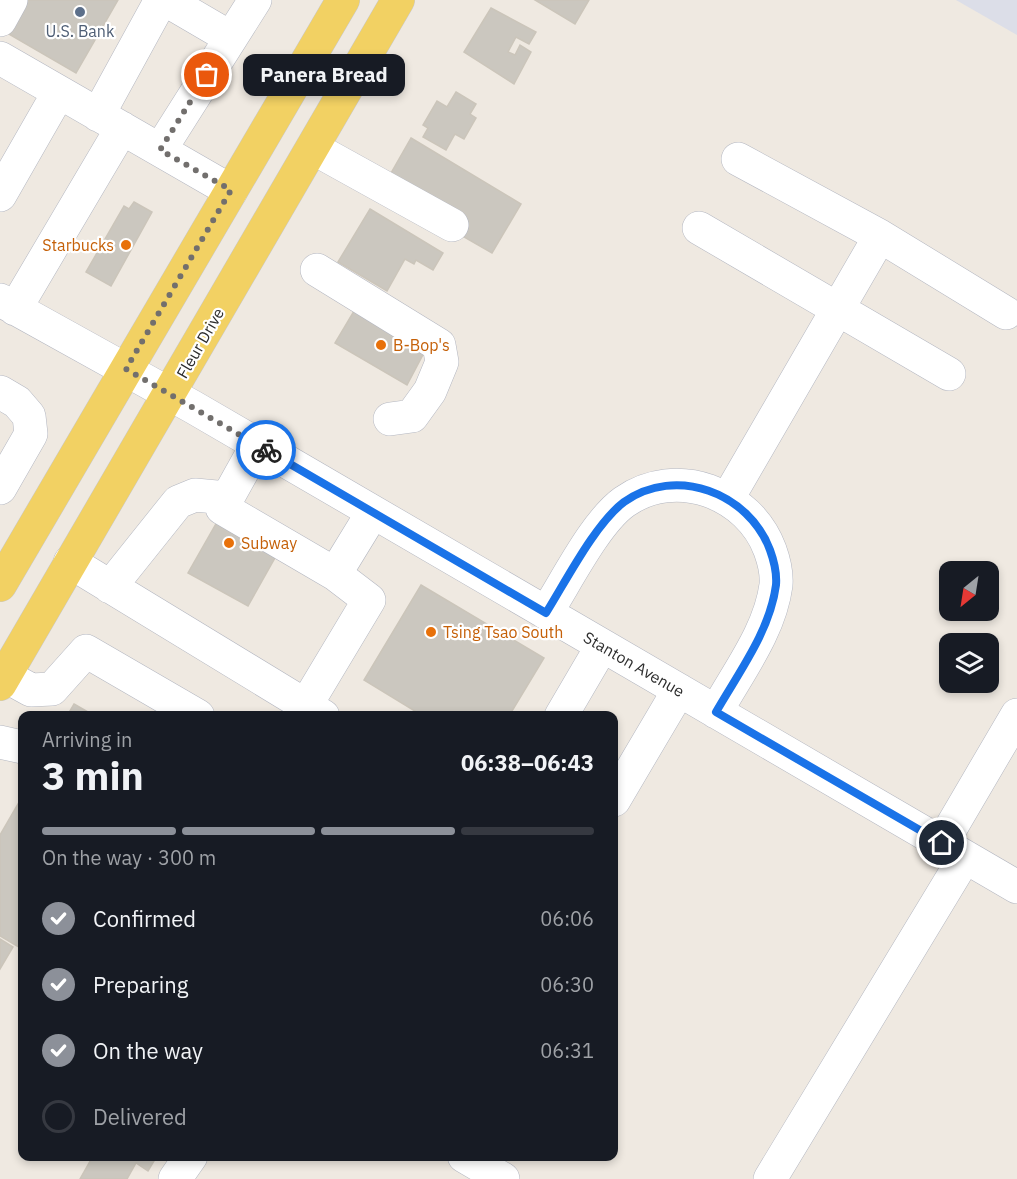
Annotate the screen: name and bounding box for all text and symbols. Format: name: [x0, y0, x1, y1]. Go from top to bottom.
marker: U.S. Bank: [73, 5, 87, 19]
place label: U.S. Bank: [46, 21, 115, 41]
pin: [181, 49, 232, 100]
callout: Panera Bread: [243, 54, 405, 96]
icon: bag: [190, 58, 223, 91]
text: Panera Bread: [260, 61, 388, 88]
place label: Starbucks: [42, 235, 114, 255]
marker: Starbucks: [119, 238, 133, 252]
street label: Fleur Drive: [172, 304, 228, 382]
place label: B-Bop's: [393, 335, 450, 355]
marker: B-Bop's: [374, 338, 388, 352]
courier: [236, 420, 296, 480]
icon: bike: [250, 434, 283, 467]
place label: Subway: [241, 533, 297, 553]
marker: Subway: [222, 536, 236, 550]
north arrow: [939, 561, 999, 621]
map controls: [939, 561, 999, 693]
place label: Tsing Tsao South: [443, 622, 563, 642]
marker: Tsing Tsao South: [424, 625, 438, 639]
street label: Stanton Avenue: [580, 627, 688, 701]
button: layers: [939, 633, 999, 693]
text: Arriving in: [42, 726, 132, 753]
text: 06:38–06:43: [461, 748, 594, 777]
text: 3 min: [42, 750, 144, 801]
pin: [916, 817, 967, 868]
icon: home: [925, 826, 958, 859]
text: On the way · 300 m: [42, 844, 216, 871]
icon: check: [42, 902, 75, 935]
text: Confirmed: [93, 904, 196, 933]
text: 06:06: [540, 905, 594, 932]
icon: check: [42, 968, 75, 1001]
text: Preparing: [93, 970, 188, 999]
text: 06:30: [540, 971, 594, 998]
icon: check: [42, 1034, 75, 1067]
text: On the way: [93, 1036, 203, 1065]
text: 06:31: [540, 1037, 594, 1064]
text: Delivered: [93, 1102, 187, 1131]

